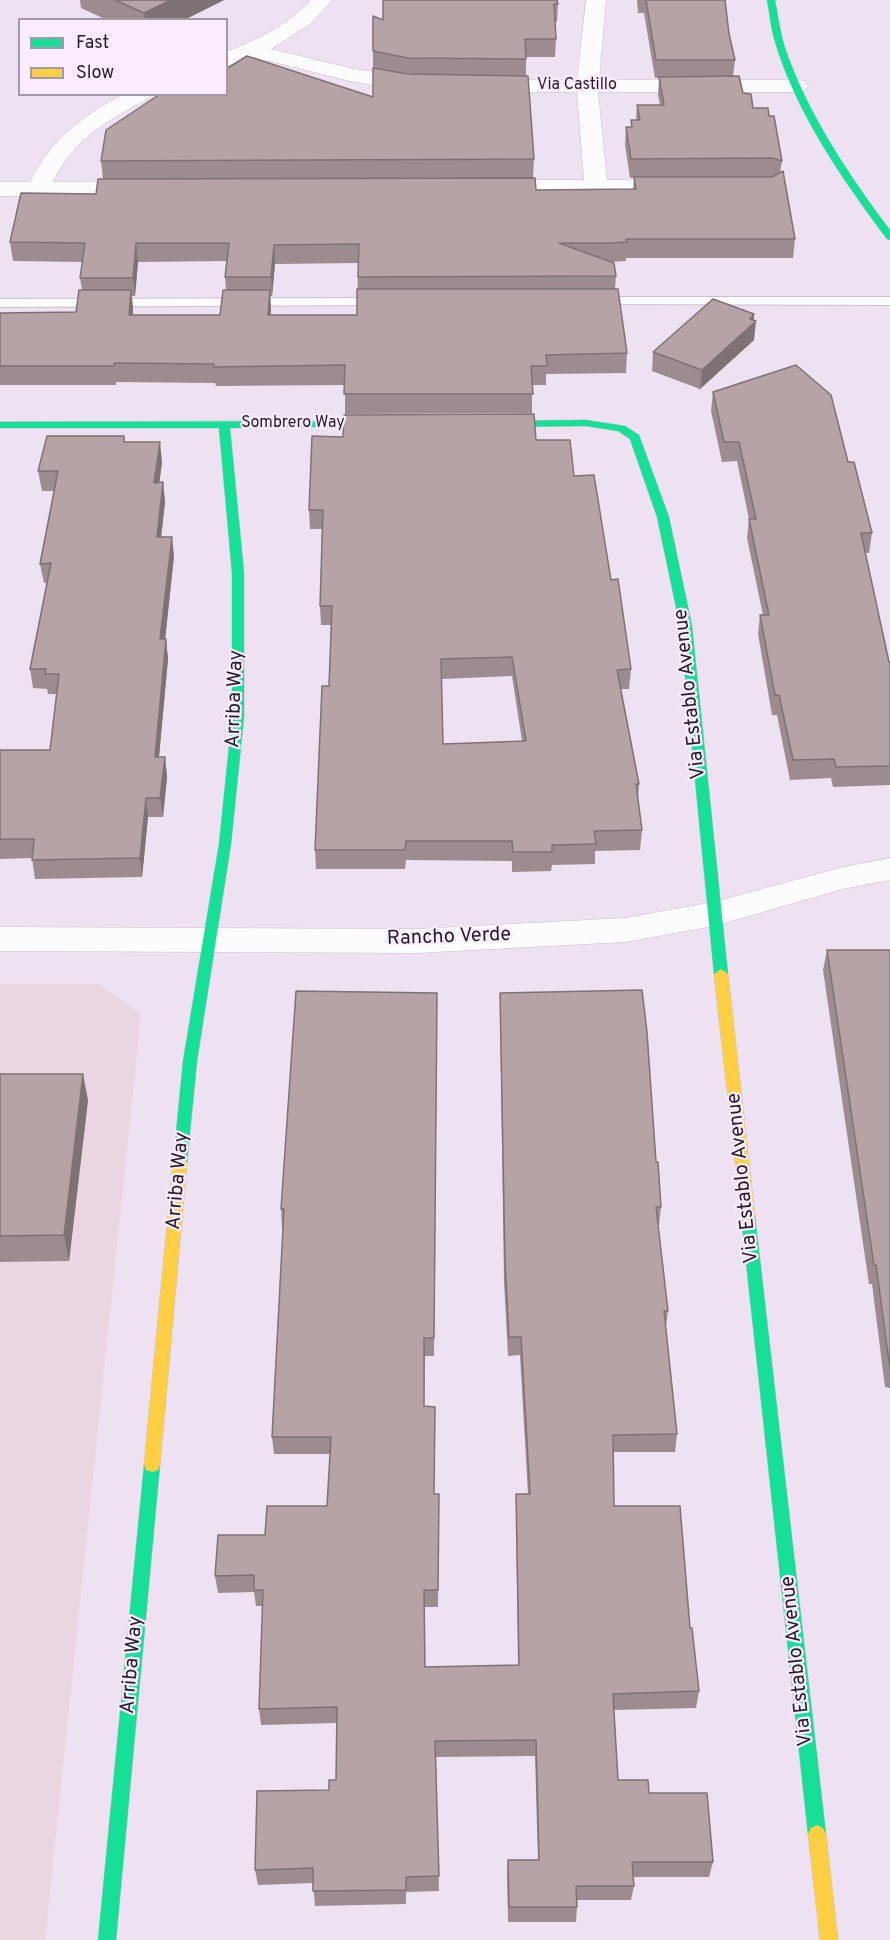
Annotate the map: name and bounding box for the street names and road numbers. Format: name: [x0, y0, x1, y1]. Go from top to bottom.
street label: Via Castillo: [537, 76, 617, 96]
street label: Sombrero Way: [241, 414, 345, 434]
street label: Via Establo Avenue: [670, 608, 712, 780]
street label: Arriba Way: [222, 650, 250, 748]
street label: Rancho Verde: [386, 924, 512, 952]
street label: Via Establo Avenue: [723, 1092, 765, 1264]
street label: Arriba Way: [163, 1131, 195, 1231]
street label: Via Establo Avenue: [777, 1575, 819, 1747]
street label: Arriba Way: [117, 1615, 149, 1715]

